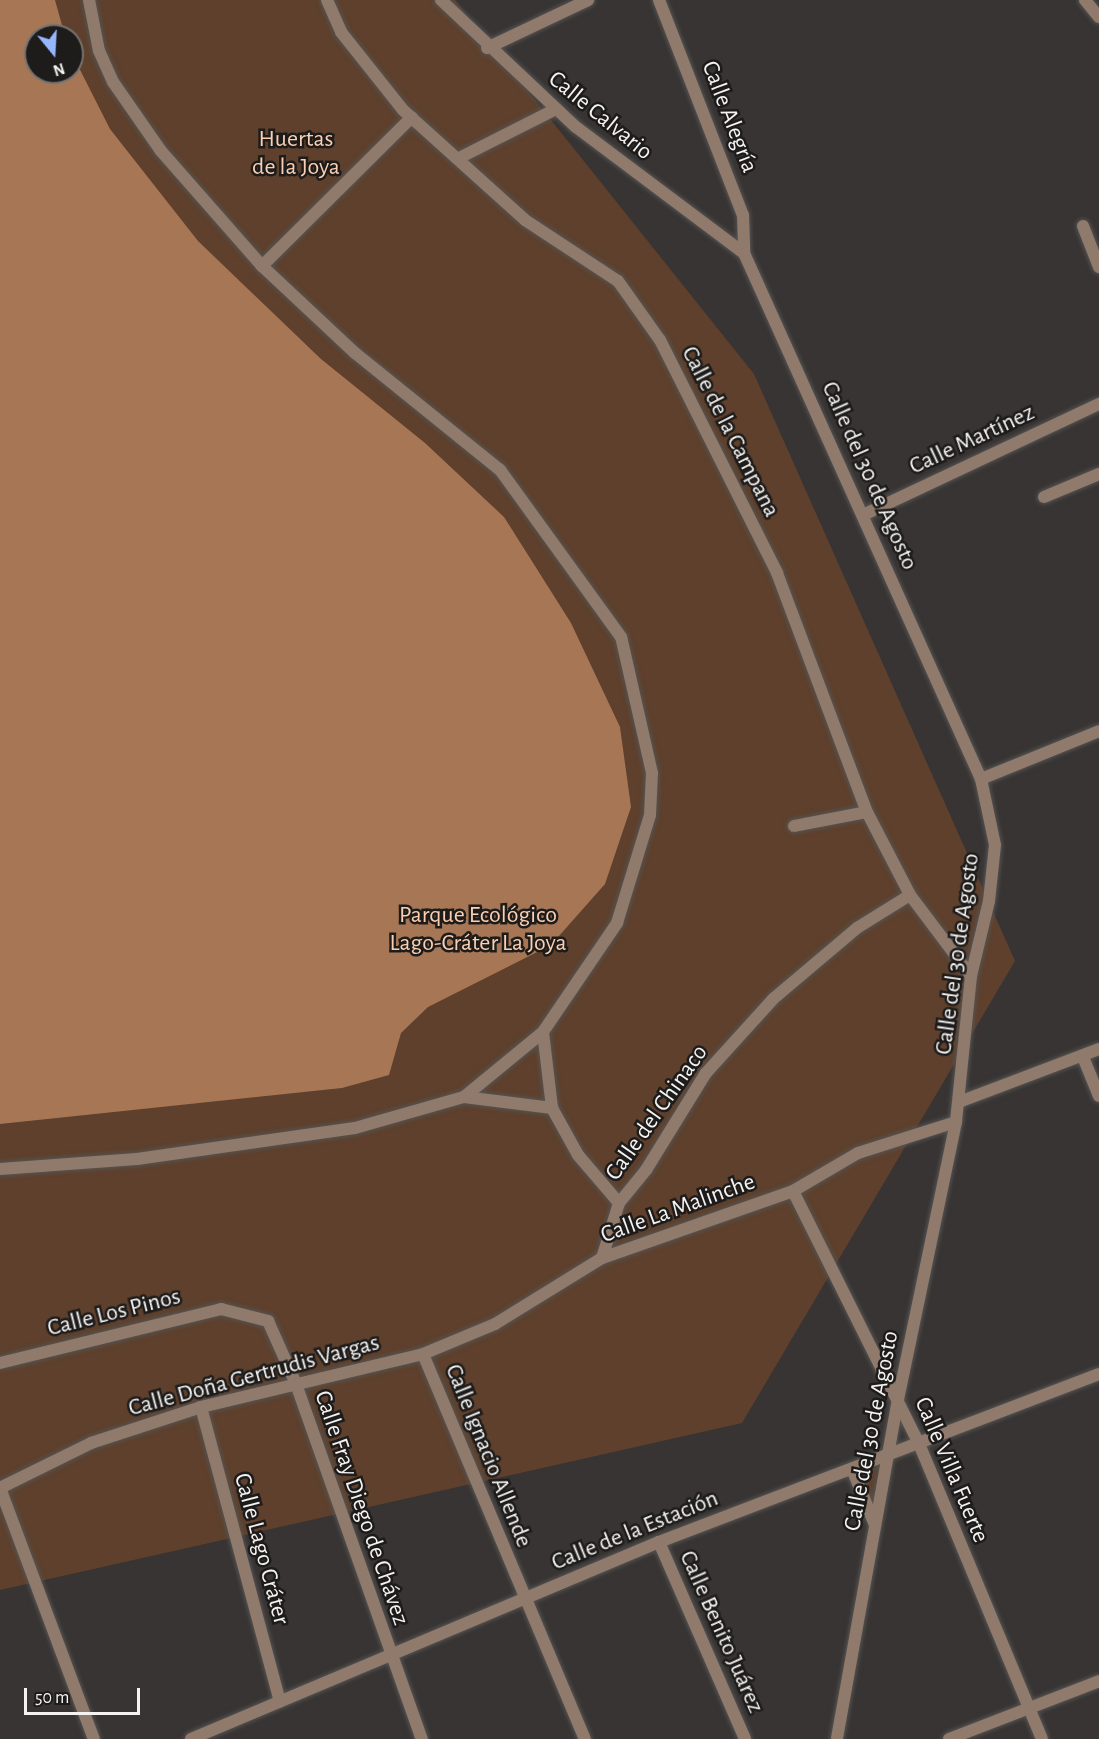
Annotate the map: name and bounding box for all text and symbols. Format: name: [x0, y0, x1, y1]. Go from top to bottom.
north arrow: [24, 24, 84, 84]
street label: Calle Alegría: [695, 57, 763, 177]
text: N: [51, 60, 67, 79]
street label: Calle Calvario: [542, 65, 658, 167]
park label: Huertas de la Joya: [252, 126, 340, 182]
street label: Calle de la Campana: [675, 342, 785, 522]
street label: Calle del 30 de Agosto: [815, 377, 923, 575]
street label: Calle Martínez: [905, 399, 1039, 481]
street label: Calle del 30 de Agosto: [930, 851, 986, 1057]
park label: Parque Ecológico Lago-Cráter La Joya: [390, 902, 566, 958]
street label: Calle del Chinaco: [600, 1040, 714, 1186]
street label: Calle La Malinche: [597, 1168, 759, 1250]
street label: Calle Los Pinos: [45, 1283, 183, 1343]
street label: Calle Doña Gertrudis Vargas: [125, 1329, 383, 1423]
street label: Calle del 30 de Agosto: [838, 1329, 906, 1533]
street label: Calle Ignacio Allende: [438, 1360, 538, 1552]
street label: Calle Fray Diego de Chávez: [307, 1387, 415, 1629]
street label: Calle Villa Fuerte: [907, 1393, 995, 1547]
street label: Calle Lago Cráter: [227, 1470, 295, 1628]
street label: Calle de la Estación: [548, 1484, 722, 1578]
street label: Calle Benito Juárez: [672, 1546, 770, 1718]
scale bar: [27, 1676, 142, 1714]
text: 50 m: [35, 1689, 69, 1707]

